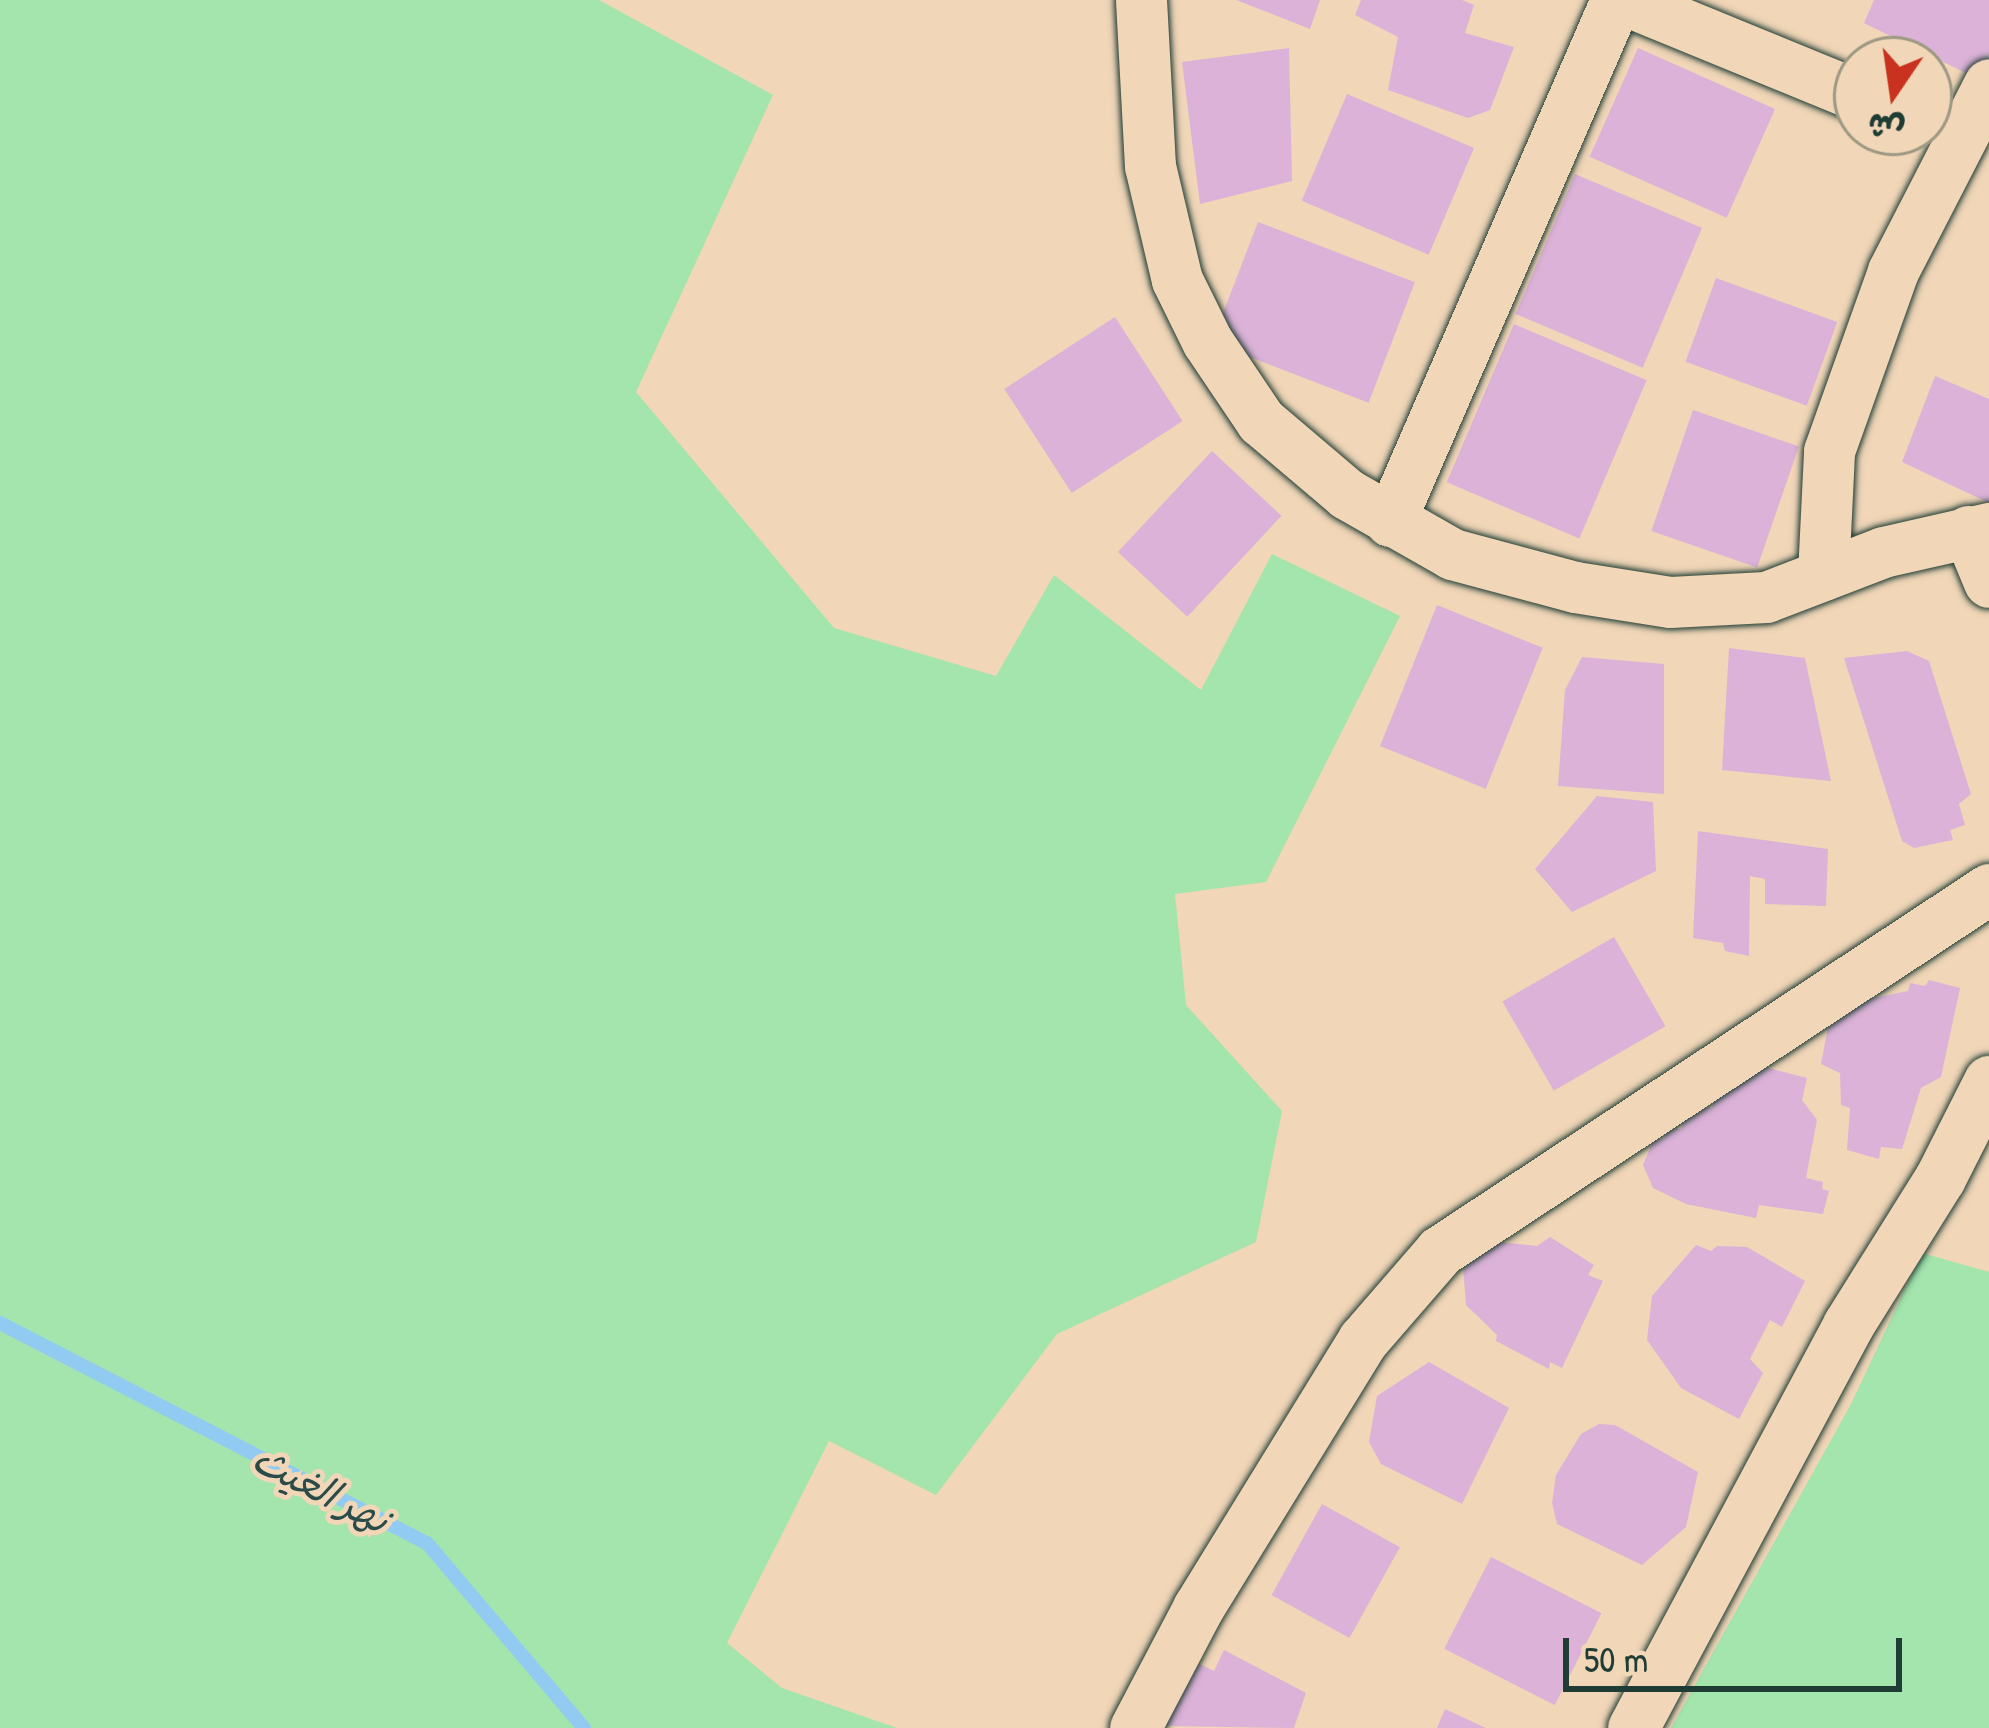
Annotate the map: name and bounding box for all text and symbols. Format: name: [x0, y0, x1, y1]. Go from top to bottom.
north arrow: [1833, 36, 1953, 156]
text: ش: [1863, 103, 1908, 154]
water label: نهر الغيث: [245, 1435, 397, 1543]
scale bar: [1569, 1614, 1908, 1688]
text: 50 m: [1584, 1634, 1648, 1683]

